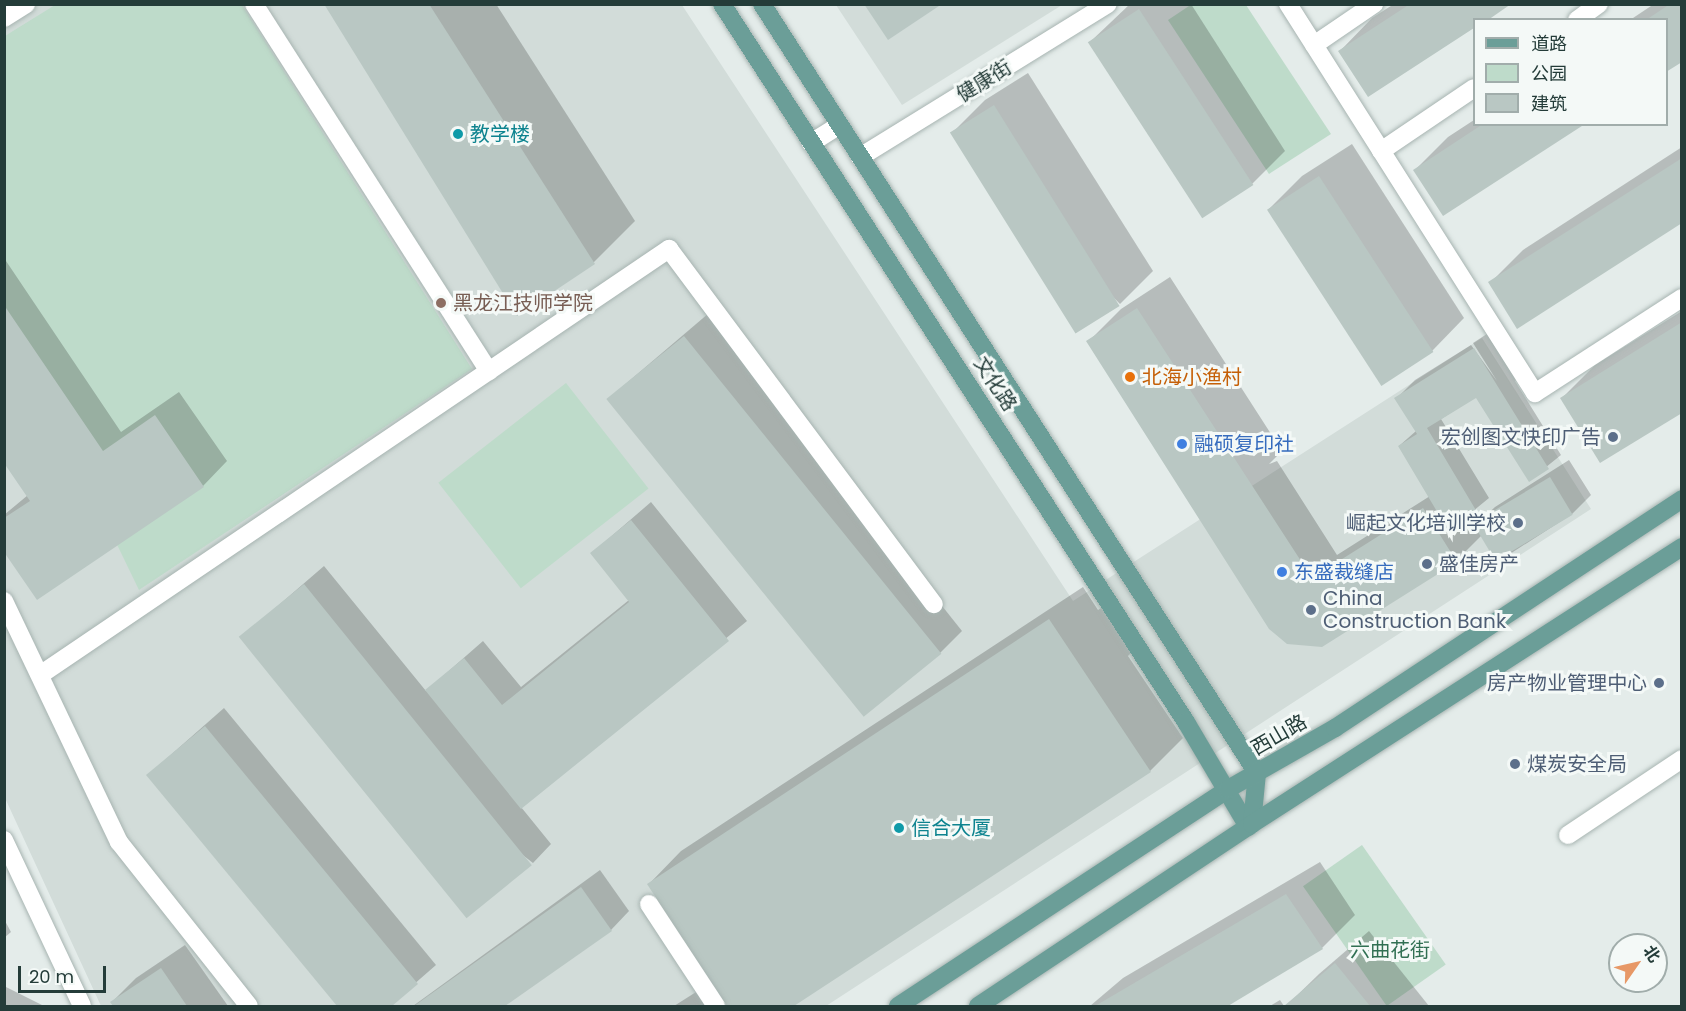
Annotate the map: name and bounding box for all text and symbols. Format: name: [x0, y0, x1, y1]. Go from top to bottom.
legend: [1473, 18, 1668, 126]
text: 道路: [1531, 31, 1567, 56]
street label: 健康街: [952, 55, 1016, 107]
text: 公园: [1531, 61, 1567, 86]
text: 建筑: [1531, 91, 1567, 116]
place label: 教学楼: [470, 122, 530, 146]
marker: 教学楼: [451, 127, 465, 141]
place label: 黑龙江技师学院: [453, 291, 593, 315]
marker: 黑龙江技师学院: [434, 296, 448, 310]
street label: 文化路: [969, 352, 1021, 416]
place label: 北海小渔村: [1142, 365, 1242, 389]
marker: 北海小渔村: [1123, 370, 1137, 384]
place label: 宏创图文快印广告: [1441, 425, 1601, 449]
marker: 宏创图文快印广告: [1606, 430, 1620, 444]
place label: 融硕复印社: [1194, 432, 1294, 456]
marker: 融硕复印社: [1175, 437, 1189, 451]
place label: 崛起文化培训学校: [1346, 511, 1506, 535]
marker: 崛起文化培训学校: [1511, 516, 1525, 530]
place label: 盛佳房产: [1439, 552, 1519, 576]
marker: 盛佳房产: [1420, 557, 1434, 571]
place label: 东盛裁缝店: [1294, 560, 1394, 584]
marker: 东盛裁缝店: [1275, 565, 1289, 579]
place label: China Construction Bank: [1323, 586, 1506, 633]
marker: China Construction Bank: [1304, 603, 1318, 617]
place label: 房产物业管理中心: [1487, 671, 1647, 695]
marker: 房产物业管理中心: [1652, 676, 1666, 690]
street label: 西山路: [1247, 710, 1311, 760]
place label: 煤炭安全局: [1527, 752, 1627, 776]
marker: 煤炭安全局: [1508, 757, 1522, 771]
place label: 信合大厦: [911, 816, 991, 840]
marker: 信合大厦: [892, 821, 906, 835]
north arrow: [1608, 933, 1668, 993]
park label: 六曲花街: [1350, 938, 1430, 962]
text: 北: [1638, 941, 1666, 967]
scale bar: [21, 954, 110, 992]
text: 20 m: [29, 964, 74, 989]

